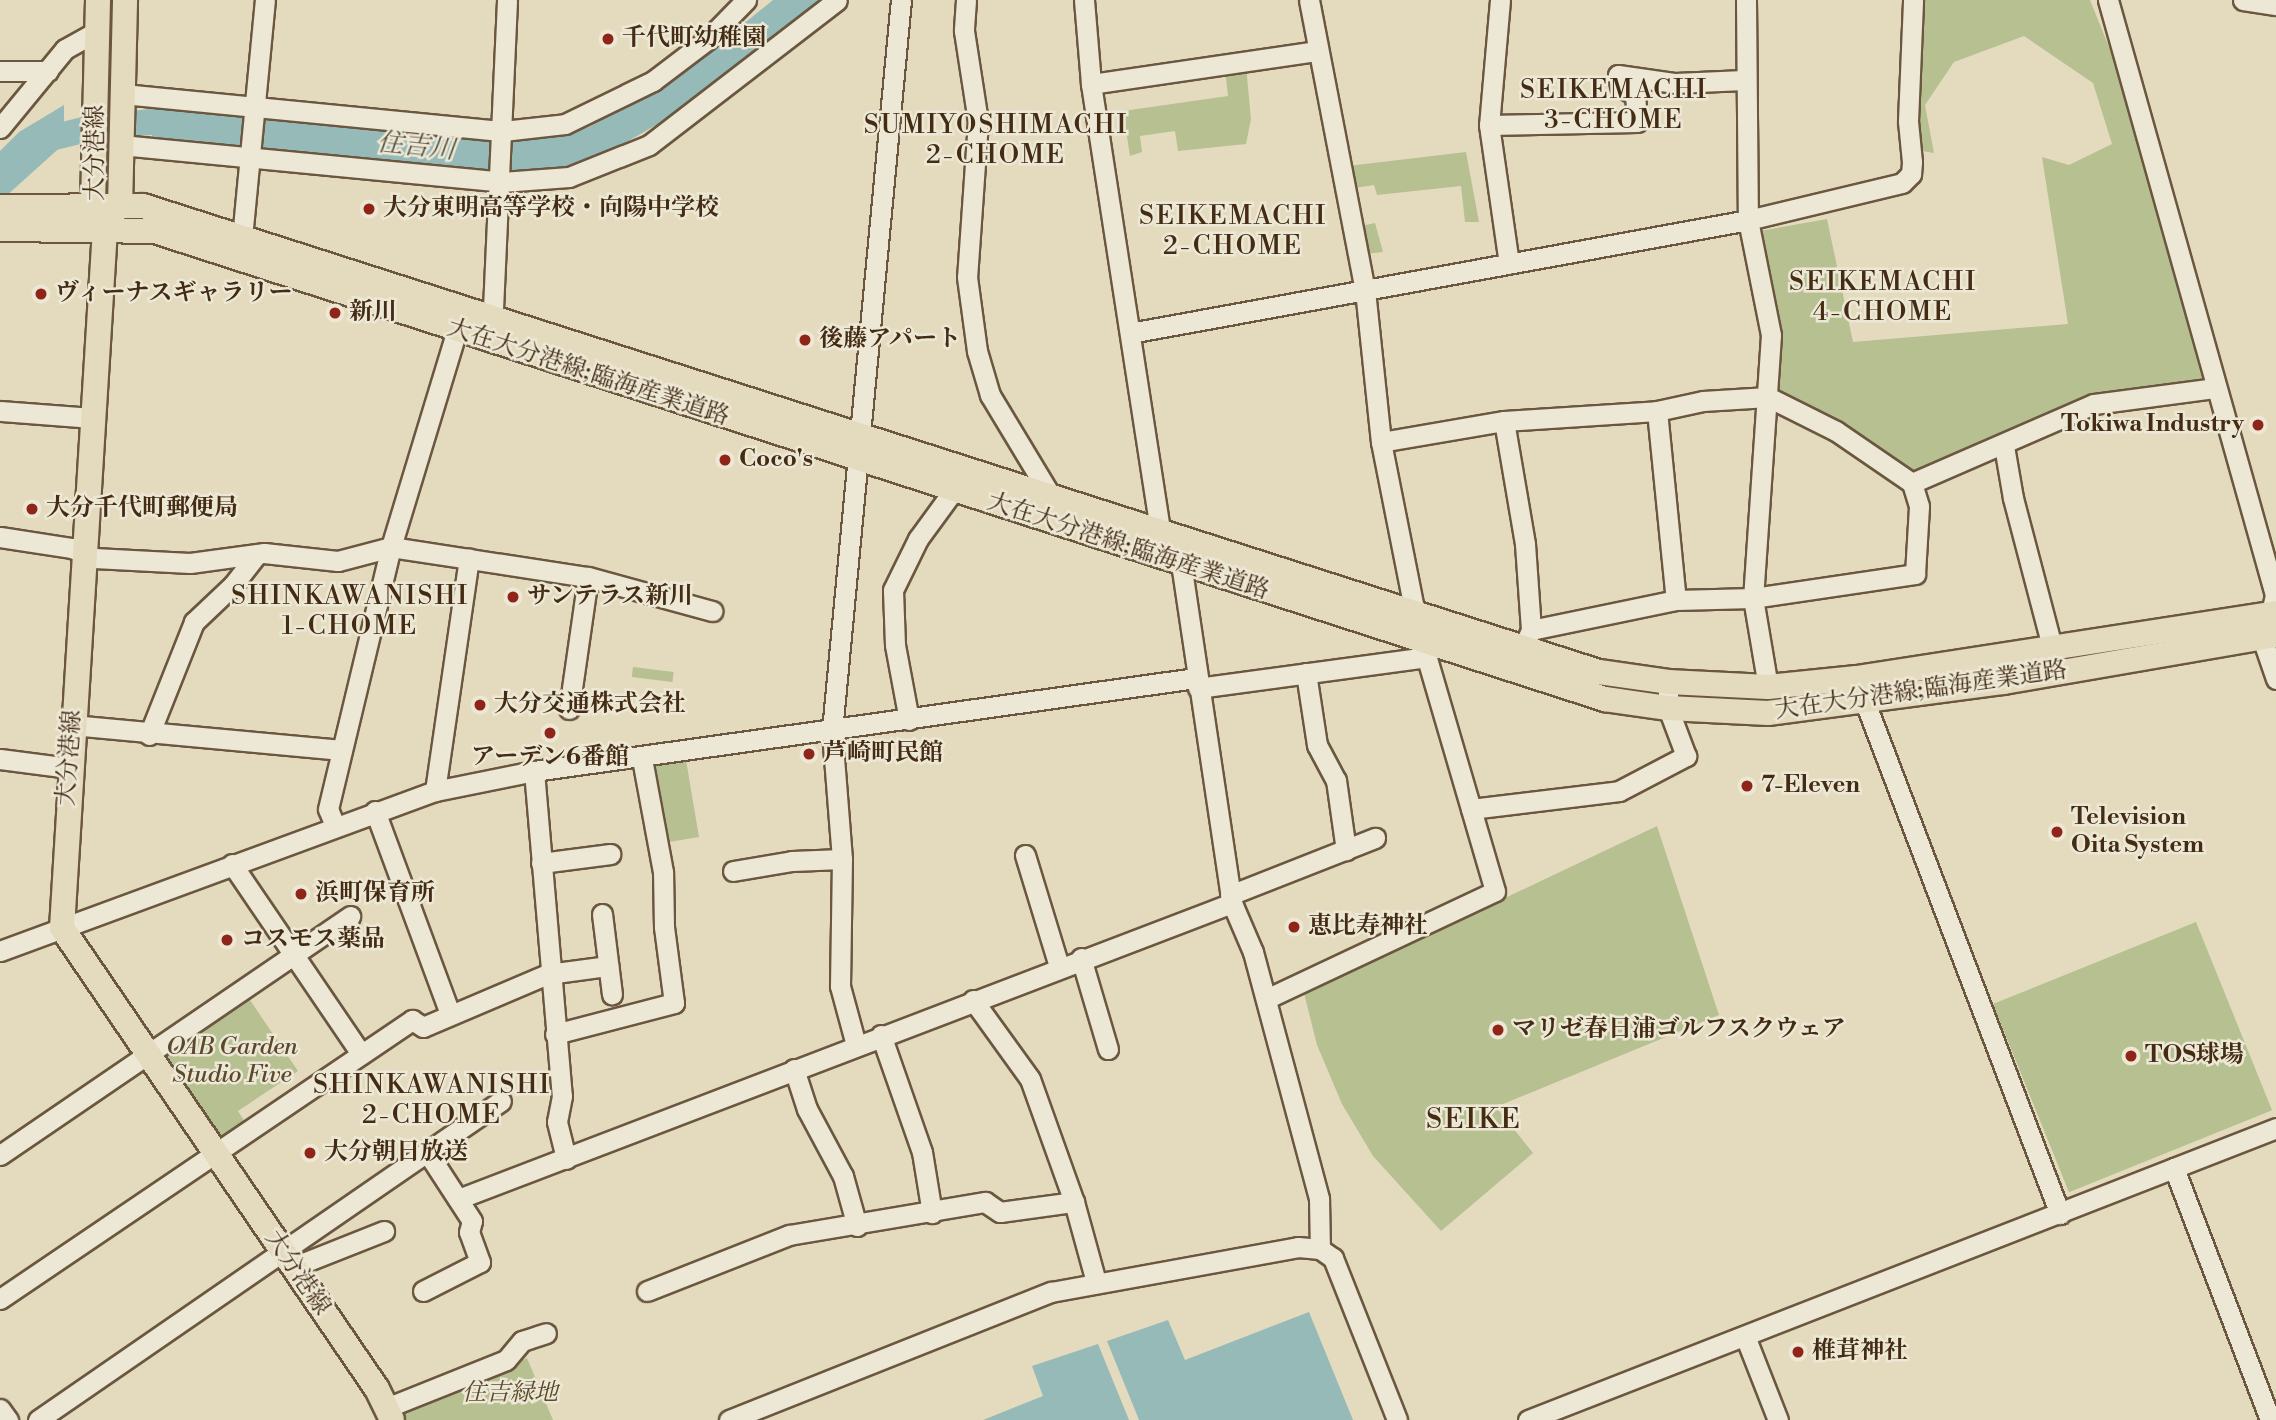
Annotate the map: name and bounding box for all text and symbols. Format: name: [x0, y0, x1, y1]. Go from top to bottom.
place label: 千代町幼稚園: [622, 25, 766, 53]
marker: 千代町幼稚園: [600, 31, 616, 47]
district label: SEIKEMACHI 3-CHOME: [1521, 75, 1707, 136]
street label: 大分港線: [82, 105, 110, 201]
district label: SUMIYOSHIMACHI 2-CHOME: [865, 110, 1127, 172]
water label: 住吉川: [376, 127, 456, 167]
place label: 大分東明高等学校・向陽中学校: [383, 195, 719, 223]
marker: 大分東明高等学校・向陽中学校: [361, 201, 377, 217]
district label: SEIKEMACHI 2-CHOME: [1140, 201, 1326, 262]
district label: SEIKEMACHI 4-CHOME: [1790, 267, 1976, 328]
place label: ヴィーナスギャラリー: [55, 280, 295, 308]
marker: ヴィーナスギャラリー: [33, 286, 49, 302]
place label: 新川: [349, 299, 397, 327]
marker: 新川: [327, 305, 343, 321]
street label: 大在大分港線;臨海産業道路: [443, 314, 733, 432]
place label: 後藤アパート: [819, 326, 963, 354]
marker: 後藤アパート: [797, 332, 813, 348]
place label: Tokiwa Industry: [2061, 411, 2244, 439]
marker: Tokiwa Industry: [2250, 417, 2266, 433]
place label: Coco's: [739, 446, 813, 474]
marker: Coco's: [717, 452, 733, 468]
street label: 大在大分港線;臨海産業道路: [983, 488, 1273, 606]
place label: 大分千代町郵便局: [46, 495, 238, 523]
marker: 大分千代町郵便局: [24, 501, 40, 517]
district label: SHINKAWANISHI 1-CHOME: [233, 581, 467, 642]
place label: サンテラス新川: [527, 583, 695, 611]
marker: サンテラス新川: [505, 589, 521, 605]
street label: 大在大分港線;臨海産業道路: [1773, 656, 2069, 726]
place label: 大分交通株式会社: [494, 691, 686, 719]
marker: 大分交通株式会社: [472, 697, 488, 713]
street label: 大分港線: [52, 709, 88, 807]
marker: アーデン6番館: [542, 725, 558, 741]
place label: 芦崎町民館: [823, 740, 943, 768]
place label: アーデン6番館: [471, 744, 629, 772]
marker: 芦崎町民館: [801, 746, 817, 762]
place label: 7-Eleven: [1761, 772, 1860, 800]
marker: 7-Eleven: [1739, 778, 1755, 794]
place label: Television Oita System: [2071, 804, 2204, 860]
marker: Television Oita System: [2049, 824, 2065, 840]
place label: 浜町保育所: [315, 880, 435, 908]
marker: 浜町保育所: [293, 886, 309, 902]
place label: 恵比寿神社: [1308, 913, 1428, 941]
marker: 恵比寿神社: [1286, 919, 1302, 935]
place label: コスモス薬品: [241, 926, 385, 954]
marker: コスモス薬品: [219, 932, 235, 948]
place label: マリゼ春日浦ゴルフスクウェア: [1512, 1016, 1848, 1044]
marker: マリゼ春日浦ゴルフスクウェア: [1490, 1022, 1506, 1038]
park label: OAB Garden Studio Five: [166, 1034, 298, 1090]
place label: TOS球場: [2145, 1042, 2244, 1070]
marker: TOS球場: [2123, 1048, 2139, 1064]
district label: SHINKAWANISHI 2-CHOME: [315, 1070, 549, 1132]
district label: SEIKE: [1427, 1103, 1521, 1137]
place label: 大分朝日放送: [324, 1139, 468, 1167]
marker: 大分朝日放送: [302, 1145, 318, 1161]
street label: 大分港線: [258, 1225, 336, 1321]
place label: 椎茸神社: [1812, 1338, 1908, 1366]
marker: 椎茸神社: [1790, 1344, 1806, 1360]
park label: 住吉緑地: [462, 1380, 558, 1408]

